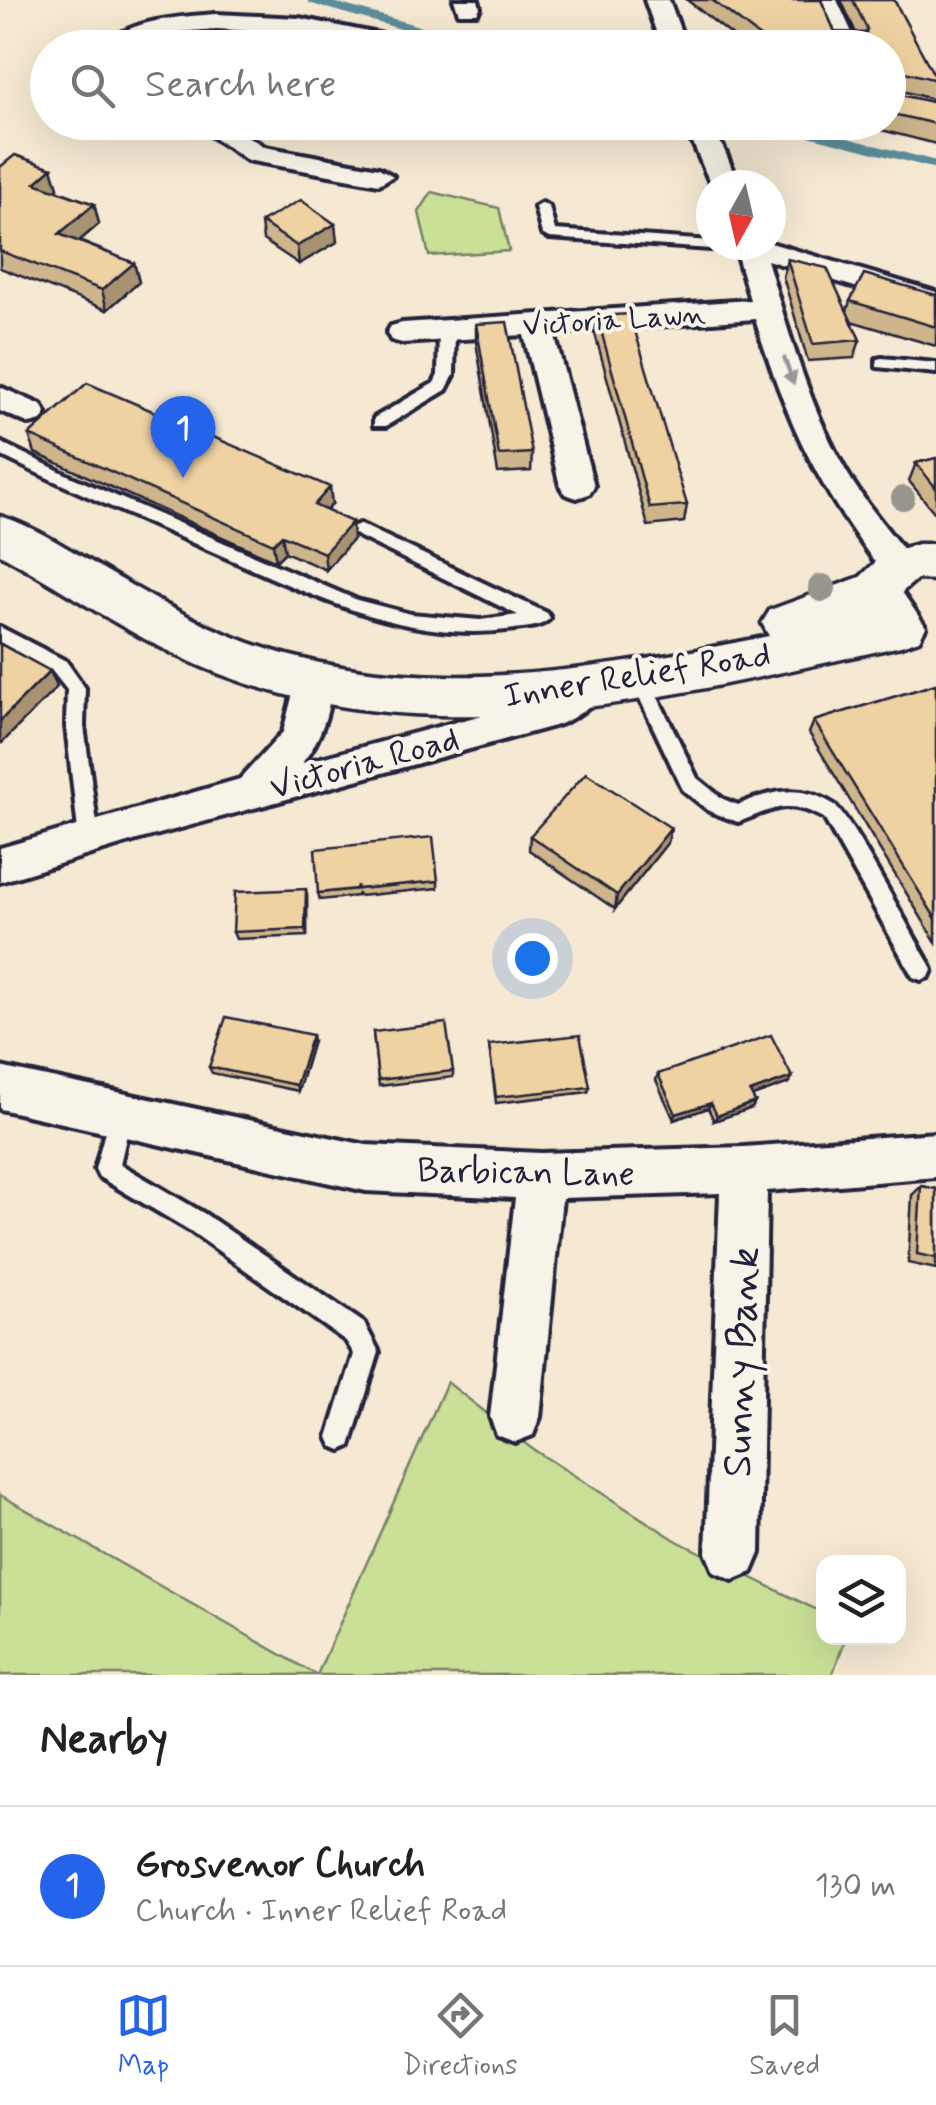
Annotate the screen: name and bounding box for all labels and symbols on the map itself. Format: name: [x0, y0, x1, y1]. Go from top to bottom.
north arrow: [696, 170, 786, 260]
street label: Victoria Lawn: [521, 295, 707, 346]
one-way arrow: [782, 356, 797, 386]
pin: 1: [150, 396, 216, 478]
street label: Inner Relief Road: [501, 632, 774, 720]
street label: Victoria Road: [265, 717, 464, 811]
your location: [507, 933, 558, 984]
street label: Barbican Lane: [417, 1148, 635, 1198]
street label: Sunny Bank: [711, 1246, 774, 1478]

